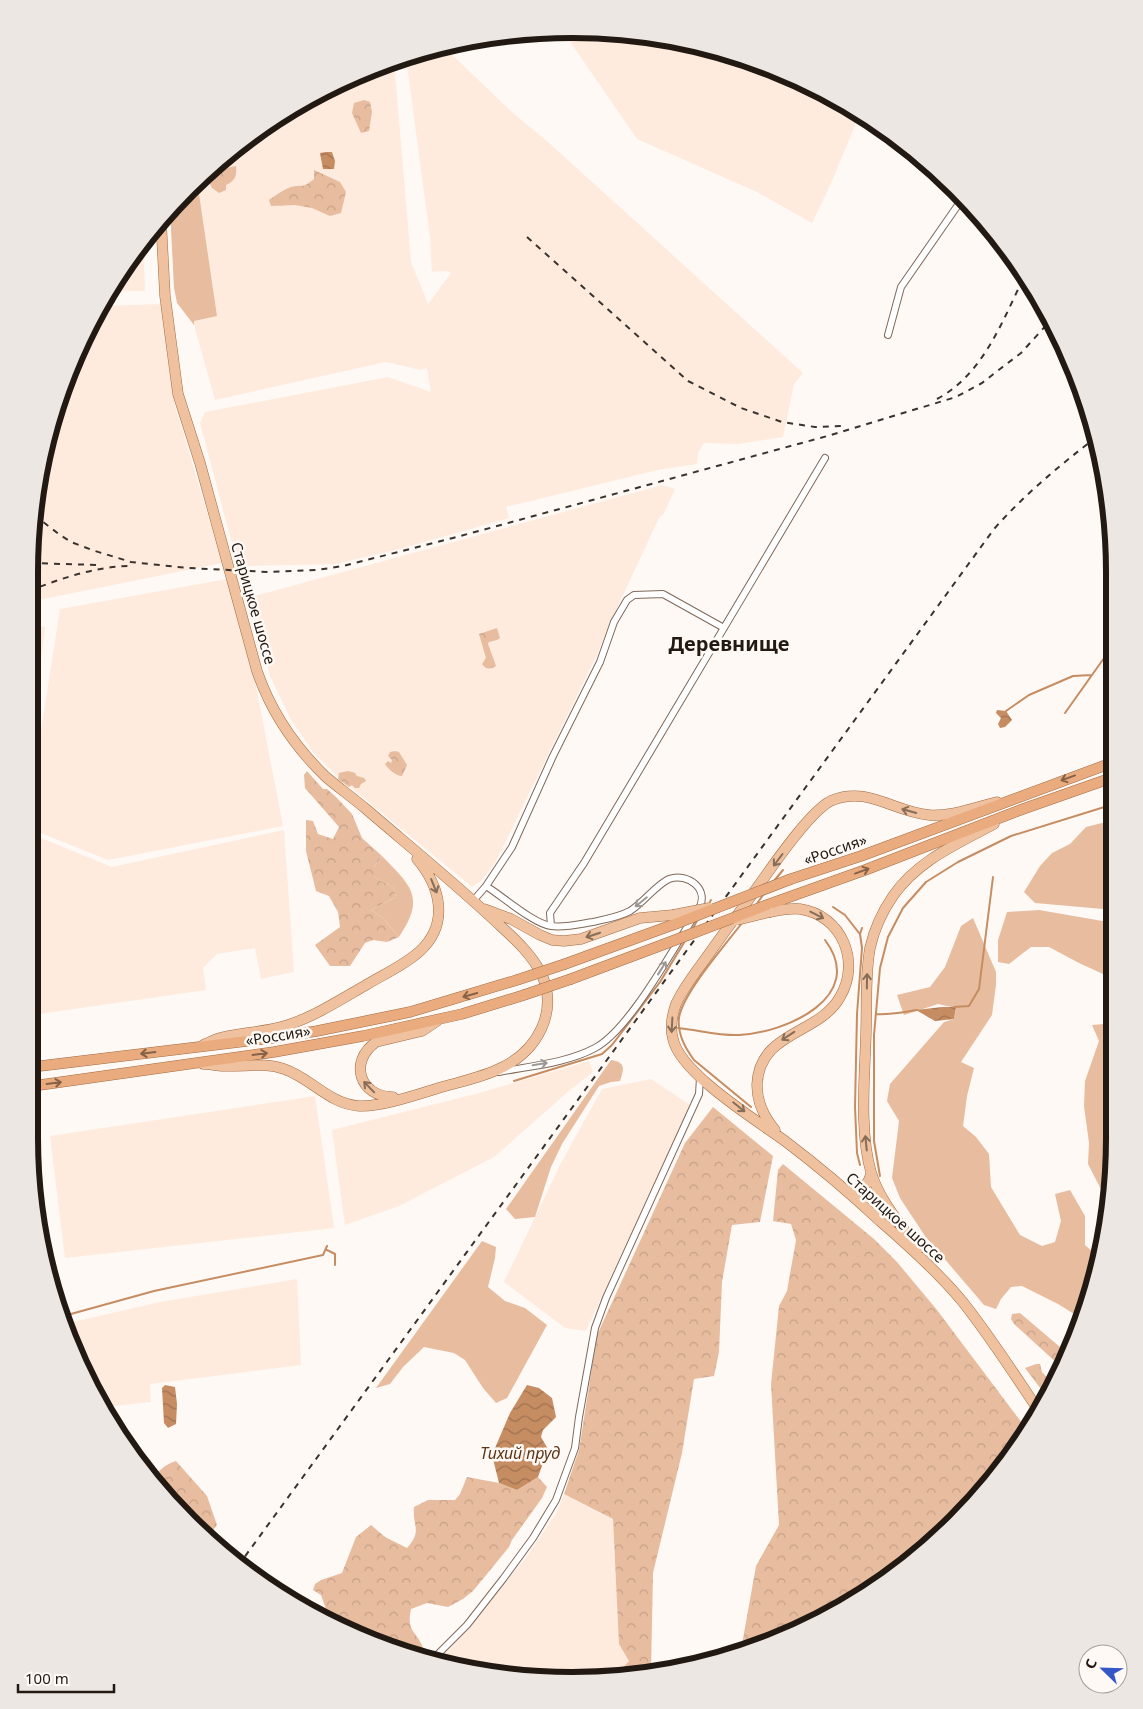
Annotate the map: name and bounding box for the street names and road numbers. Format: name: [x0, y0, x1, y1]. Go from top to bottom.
street label: Старицкое шоссе: [227, 540, 281, 666]
street label: «Россия»: [801, 829, 870, 869]
street label: «Россия»: [244, 1020, 312, 1050]
street label: Старицкое шоссе: [842, 1167, 950, 1267]

